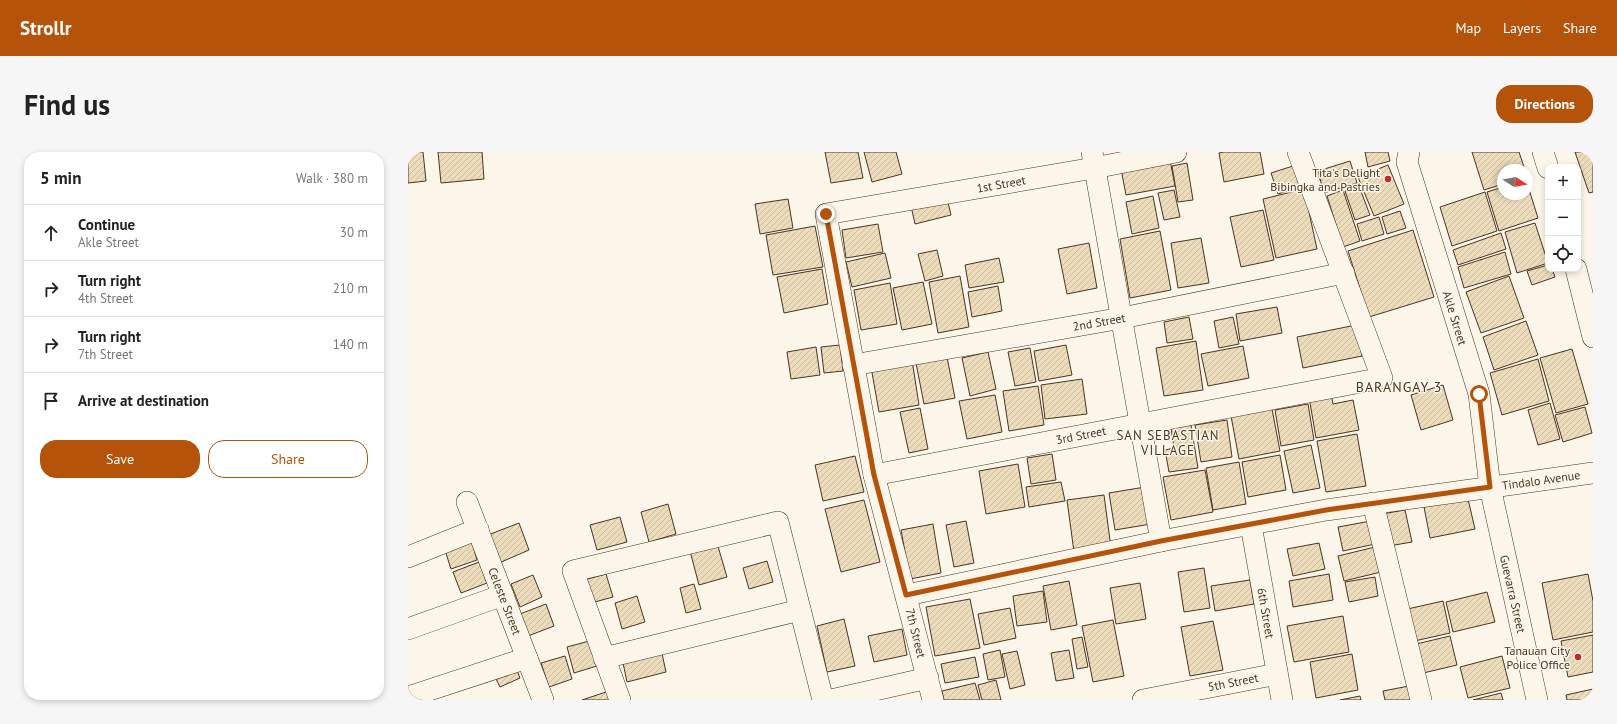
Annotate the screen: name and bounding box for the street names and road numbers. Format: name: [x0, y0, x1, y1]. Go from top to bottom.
street label: 1st Street: [975, 172, 1027, 196]
street label: Akle Street: [1440, 289, 1470, 347]
street label: 2nd Street: [1071, 310, 1127, 334]
street label: 3rd Street: [1055, 423, 1107, 447]
street label: Tindalo Avenue: [1501, 467, 1581, 493]
street label: Guevarra Street: [1497, 554, 1529, 634]
street label: Celeste Street: [485, 565, 525, 637]
street label: 6th Street: [1254, 587, 1278, 639]
street label: 7th Street: [903, 607, 929, 659]
street label: 5th Street: [1207, 670, 1259, 694]

